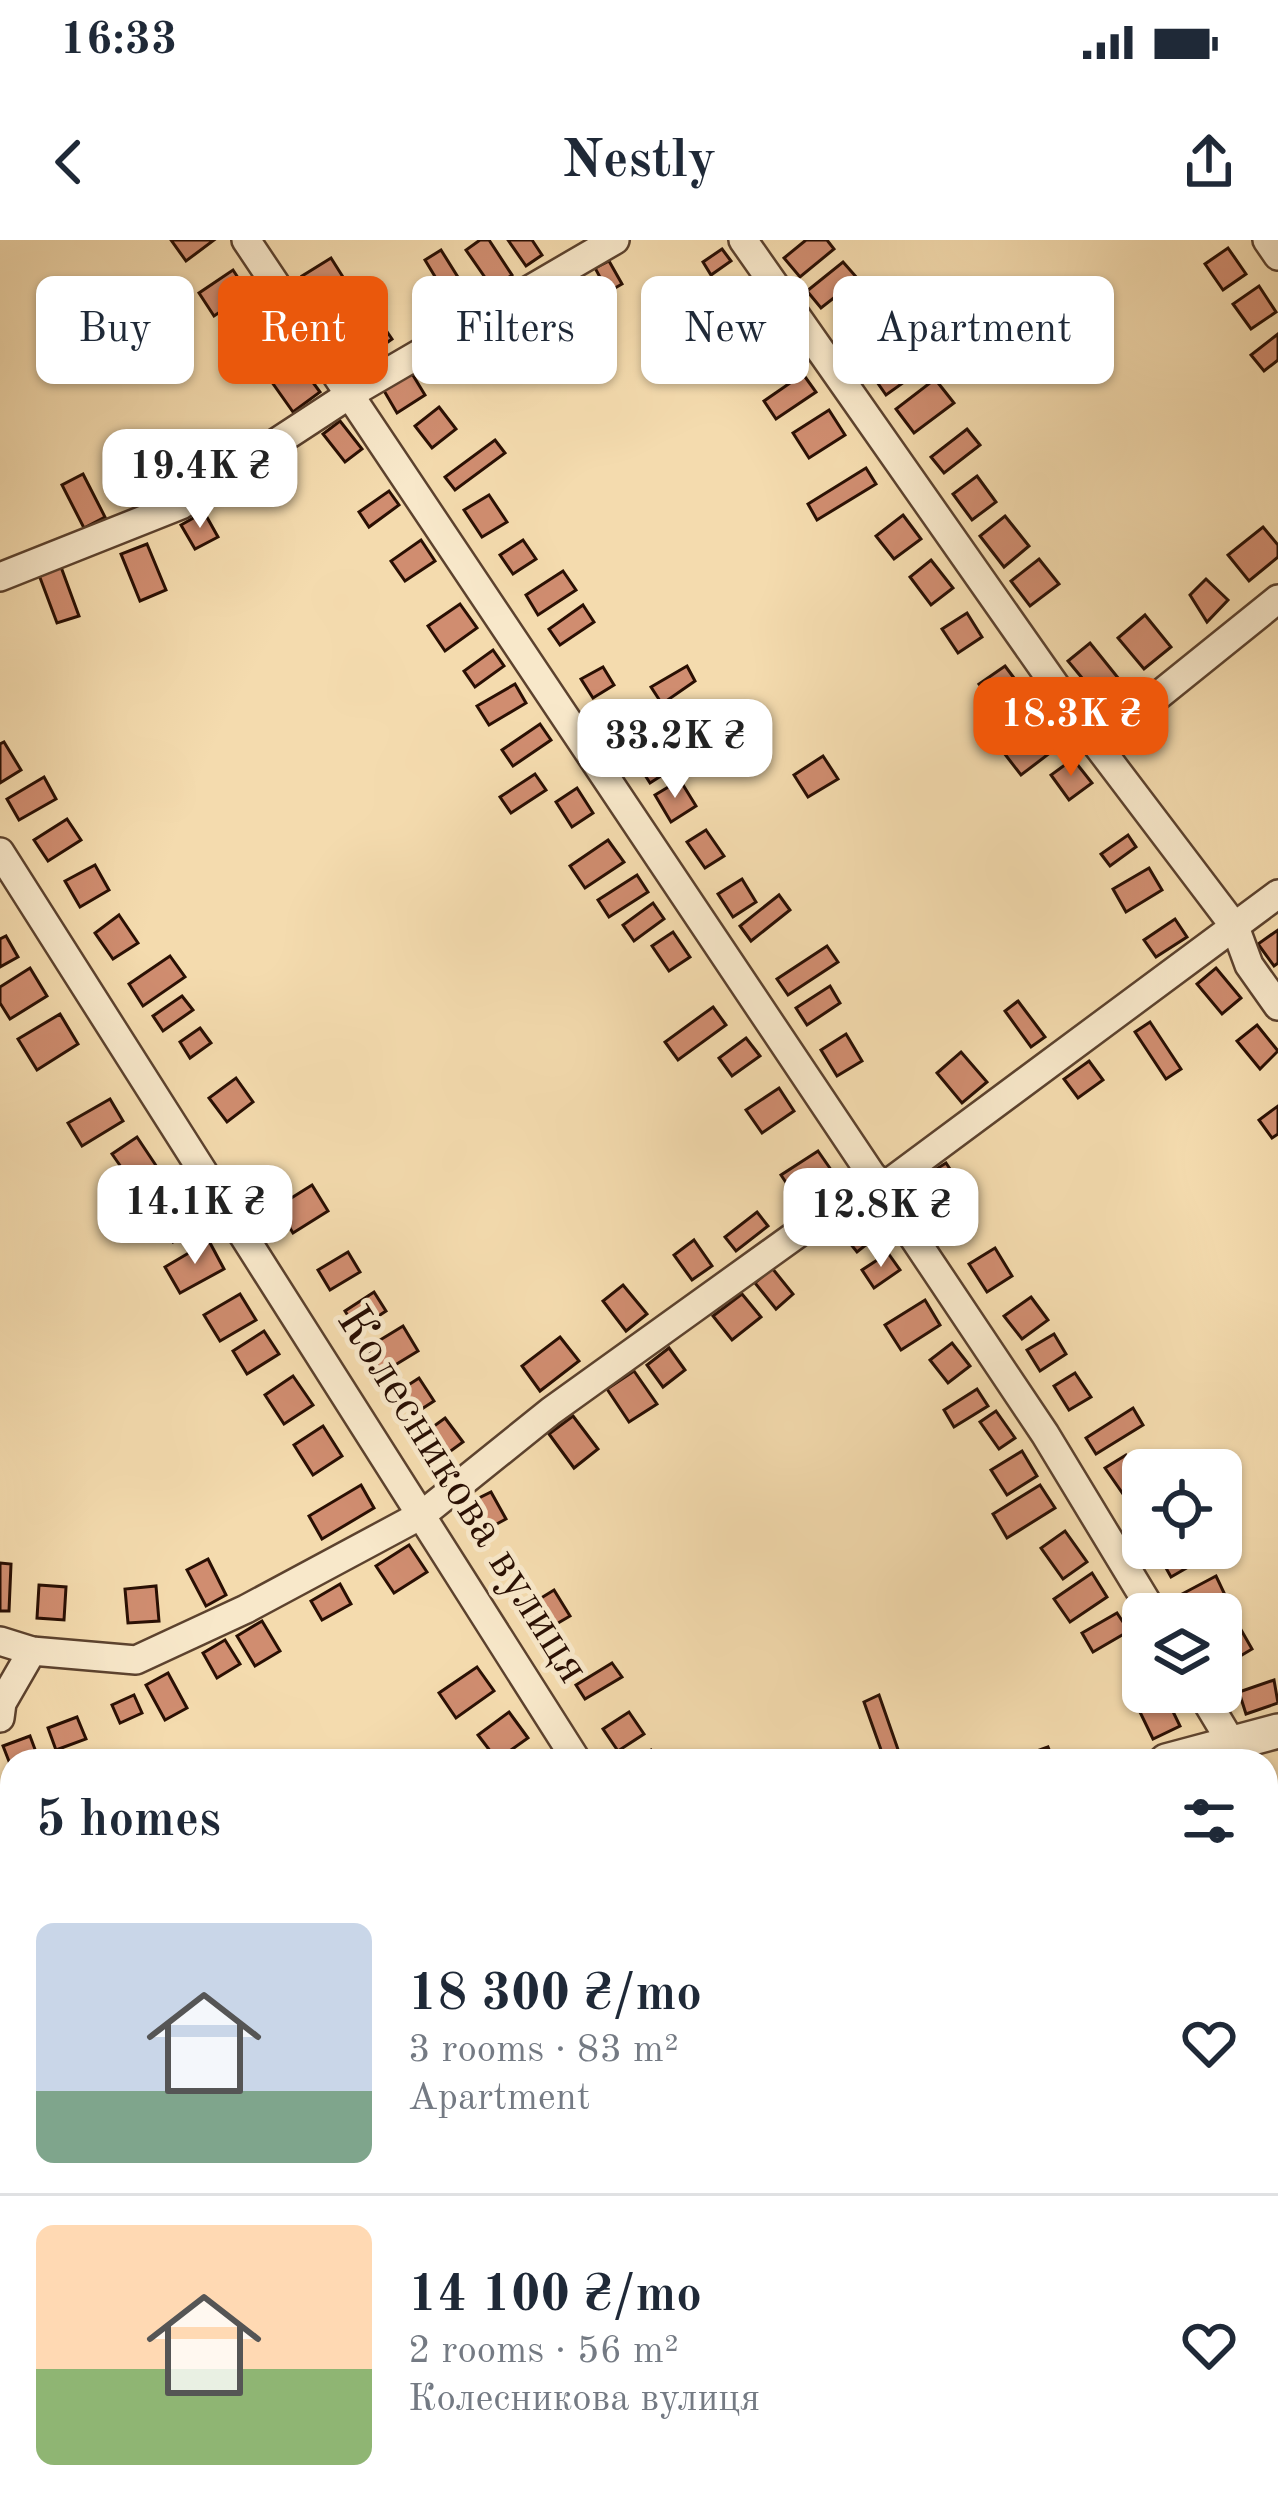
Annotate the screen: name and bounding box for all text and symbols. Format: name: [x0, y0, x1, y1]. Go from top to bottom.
text: 16:33: [60, 19, 177, 64]
icon: back: [36, 129, 102, 195]
icon: share: [1176, 129, 1242, 195]
text: Nestly: [562, 135, 716, 189]
chip: Buy: [36, 276, 194, 384]
chip: Rent: [218, 276, 388, 384]
chip: Filters: [412, 276, 617, 384]
chip: New: [641, 276, 809, 384]
chip: Apartment: [833, 276, 1114, 384]
pin: 19.4K ₴: [89, 429, 311, 531]
text: 19.4K ₴: [129, 448, 271, 487]
pin: 18.3K ₴: [960, 677, 1182, 779]
text: 18.3K ₴: [1000, 696, 1142, 735]
pin: 33.2K ₴: [564, 699, 786, 801]
text: 33.2K ₴: [604, 718, 746, 757]
pin: 14.1K ₴: [84, 1165, 306, 1267]
pin: 12.8K ₴: [770, 1168, 992, 1270]
text: 14.1K ₴: [124, 1184, 266, 1223]
text: 12.8K ₴: [810, 1187, 952, 1226]
street label: Колесникова вулиця: [327, 1299, 597, 1691]
map controls: [1122, 1449, 1242, 1713]
button: locate: [1122, 1449, 1242, 1569]
button: layers: [1122, 1593, 1242, 1713]
icon: filters: [1176, 1788, 1242, 1854]
text: 5 homes: [36, 1796, 221, 1847]
text: 18 300 ₴/mo: [408, 1970, 702, 2021]
icon: home: [132, 1971, 276, 2115]
icon: heart: [1176, 2010, 1242, 2076]
text: 3 rooms · 83 m²: [408, 2031, 679, 2070]
text: Apartment: [408, 2079, 591, 2118]
text: 14 100 ₴/mo: [408, 2271, 702, 2322]
icon: home: [132, 2273, 276, 2417]
icon: heart: [1176, 2312, 1242, 2378]
text: 2 rooms · 56 m²: [408, 2332, 679, 2371]
text: Колесникова вулиця: [408, 2380, 760, 2419]

